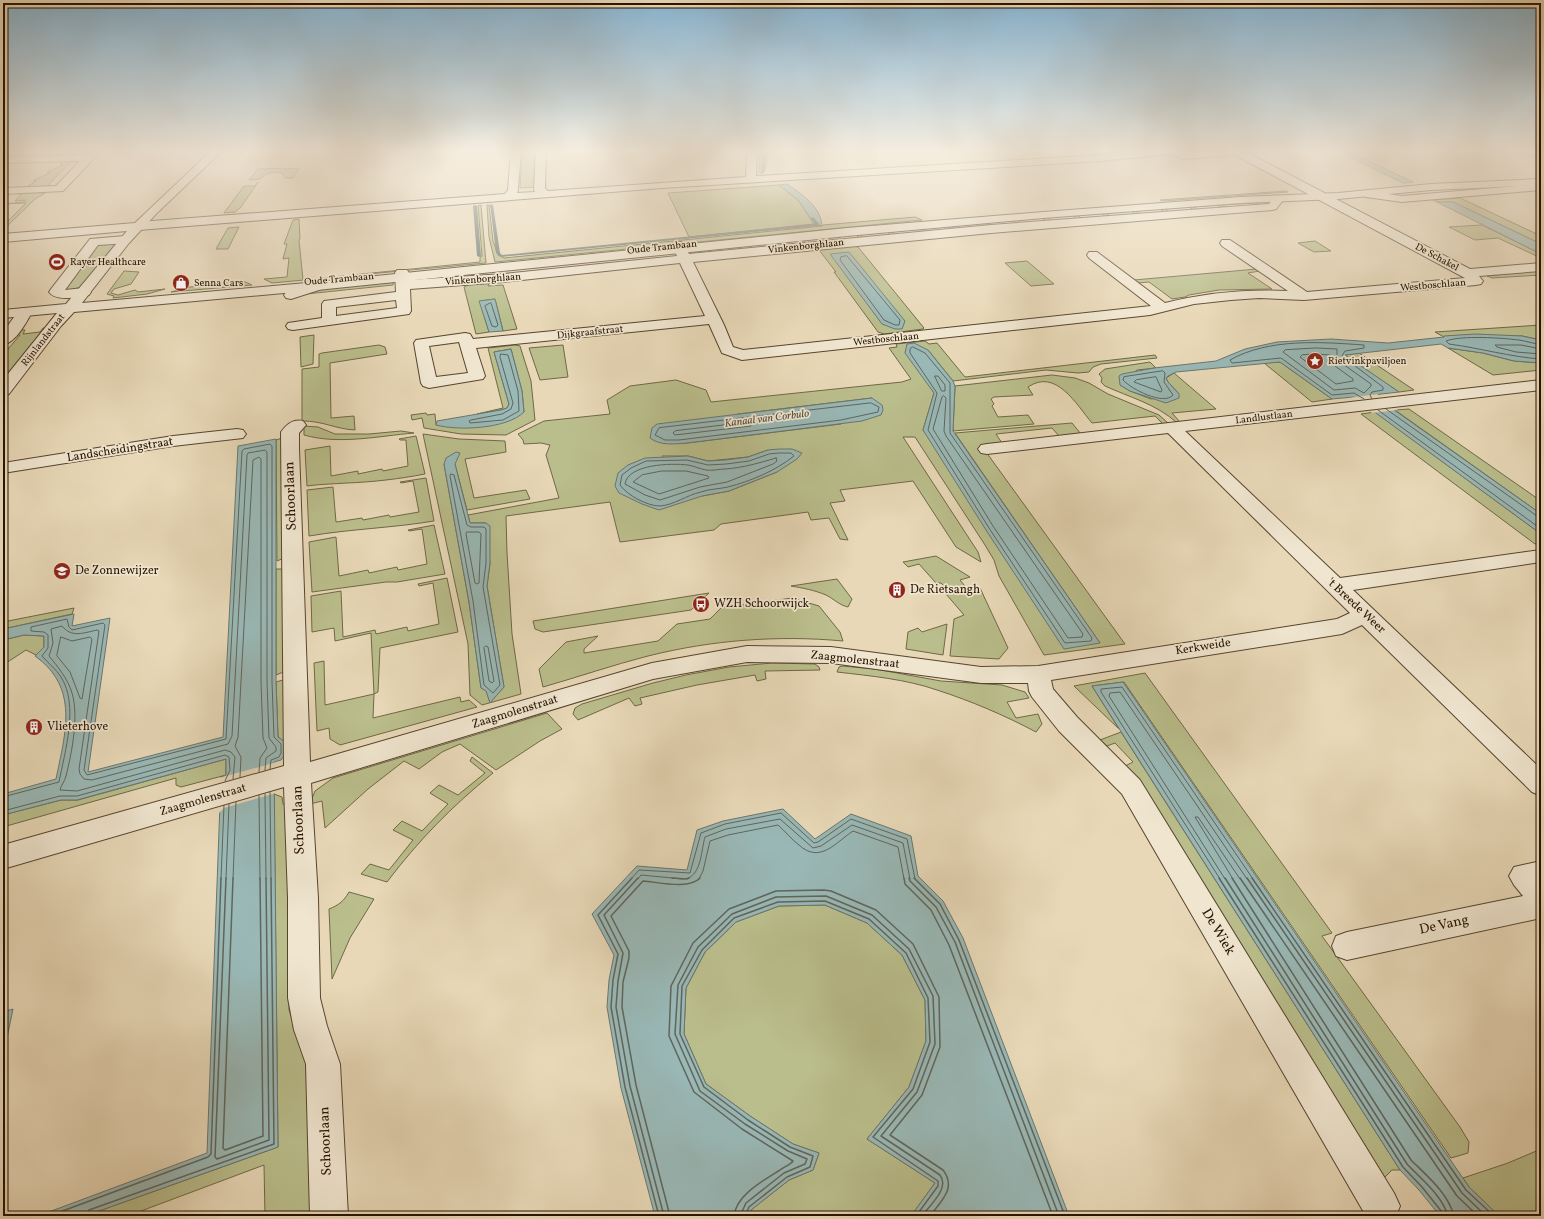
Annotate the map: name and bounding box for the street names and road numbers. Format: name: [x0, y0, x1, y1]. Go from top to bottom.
street label: Vinkenborghlaan: [767, 235, 845, 257]
street label: Oude Trambaan: [627, 236, 698, 258]
street label: De Schakel: [1413, 240, 1461, 274]
street label: Oude Trambaan: [304, 269, 374, 289]
street label: Vinkenborghlaan: [444, 269, 522, 289]
street label: Westboschlaan: [1400, 275, 1466, 295]
street label: Rijnlandstraat: [18, 310, 68, 369]
street label: Dijkgraafstraat: [556, 322, 624, 342]
street label: Westboschlaan: [852, 329, 920, 349]
street label: Landlustlaan: [1235, 407, 1293, 427]
street label: Landscheidingstraat: [66, 434, 174, 466]
street label: Schoorlaan: [280, 461, 302, 531]
street label: 't Breede Weer: [1323, 575, 1389, 637]
street label: Kerkweide: [1174, 635, 1232, 659]
street label: Zaagmolenstraat: [810, 647, 900, 673]
street label: Zaagmolenstraat: [470, 691, 560, 733]
street label: Zaagmolenstraat: [158, 780, 248, 820]
street label: Schoorlaan: [288, 785, 310, 855]
street label: De Wiek: [1197, 905, 1240, 959]
street label: De Vang: [1418, 911, 1470, 939]
street label: Schoorlaan: [315, 1106, 337, 1176]

